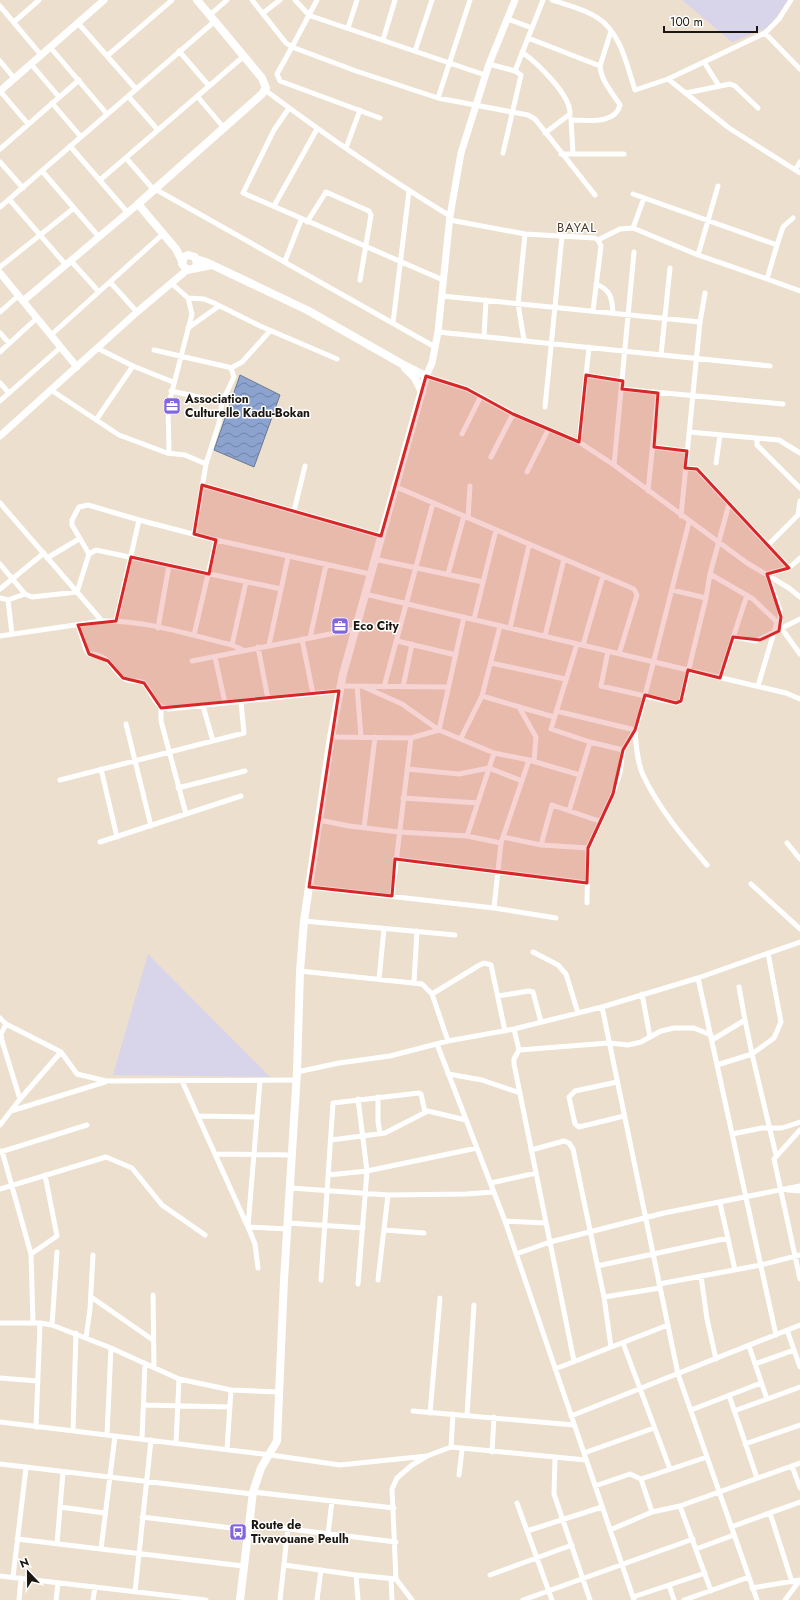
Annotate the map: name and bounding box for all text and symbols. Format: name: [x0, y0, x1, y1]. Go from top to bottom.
scale bar: [664, 8, 757, 34]
text: 100 m: [670, 13, 703, 31]
district label: BAYAL: [557, 218, 597, 237]
place label: Association Culturelle Kadu-Bokan: [184, 390, 310, 422]
office icon: Association Culturelle Kadu-Bokan: [162, 396, 182, 416]
office icon: Eco City: [330, 616, 350, 636]
place label: Eco City: [353, 617, 399, 635]
place label: Route de Tivavouane Peulh: [251, 1516, 349, 1548]
bus stop icon: Route de Tivavouane Peulh: [228, 1522, 248, 1542]
north arrow: [8, 1552, 48, 1592]
text: N: [17, 1554, 31, 1572]

